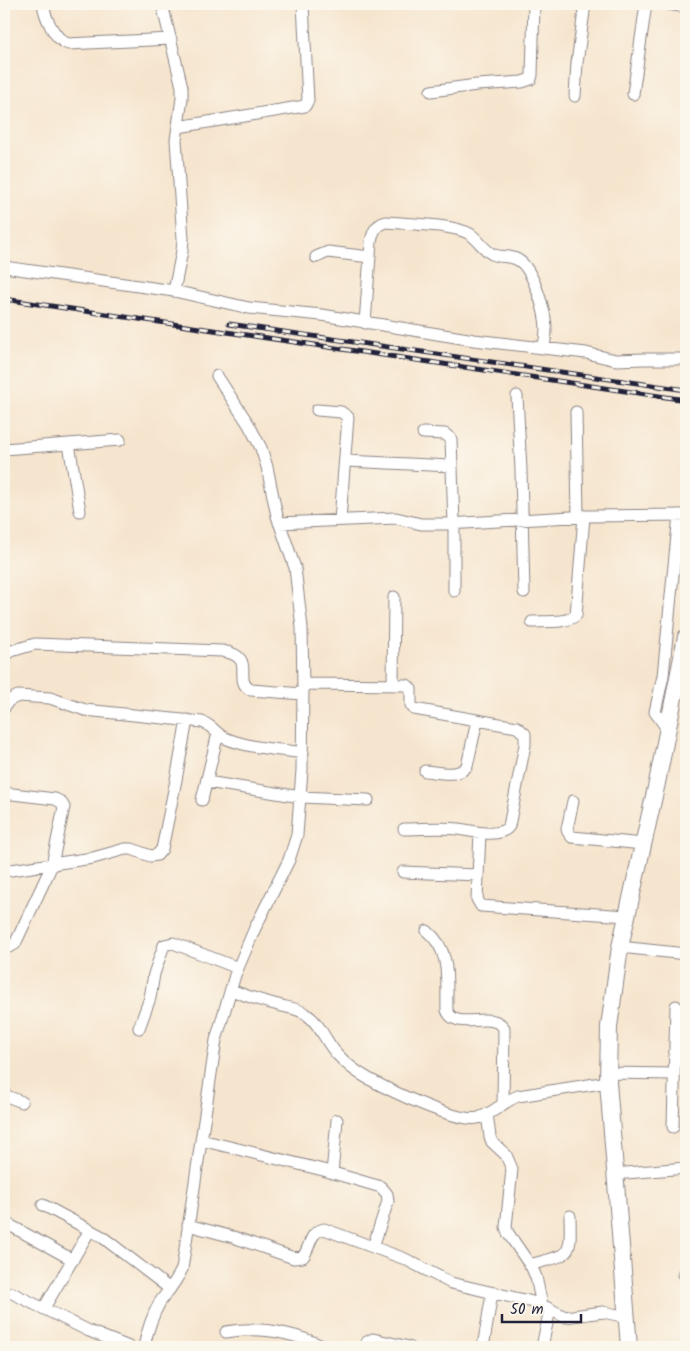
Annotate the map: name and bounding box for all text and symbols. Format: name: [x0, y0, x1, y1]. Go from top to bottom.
scale bar: [502, 1291, 581, 1323]
text: 50 m: [510, 1298, 544, 1322]

